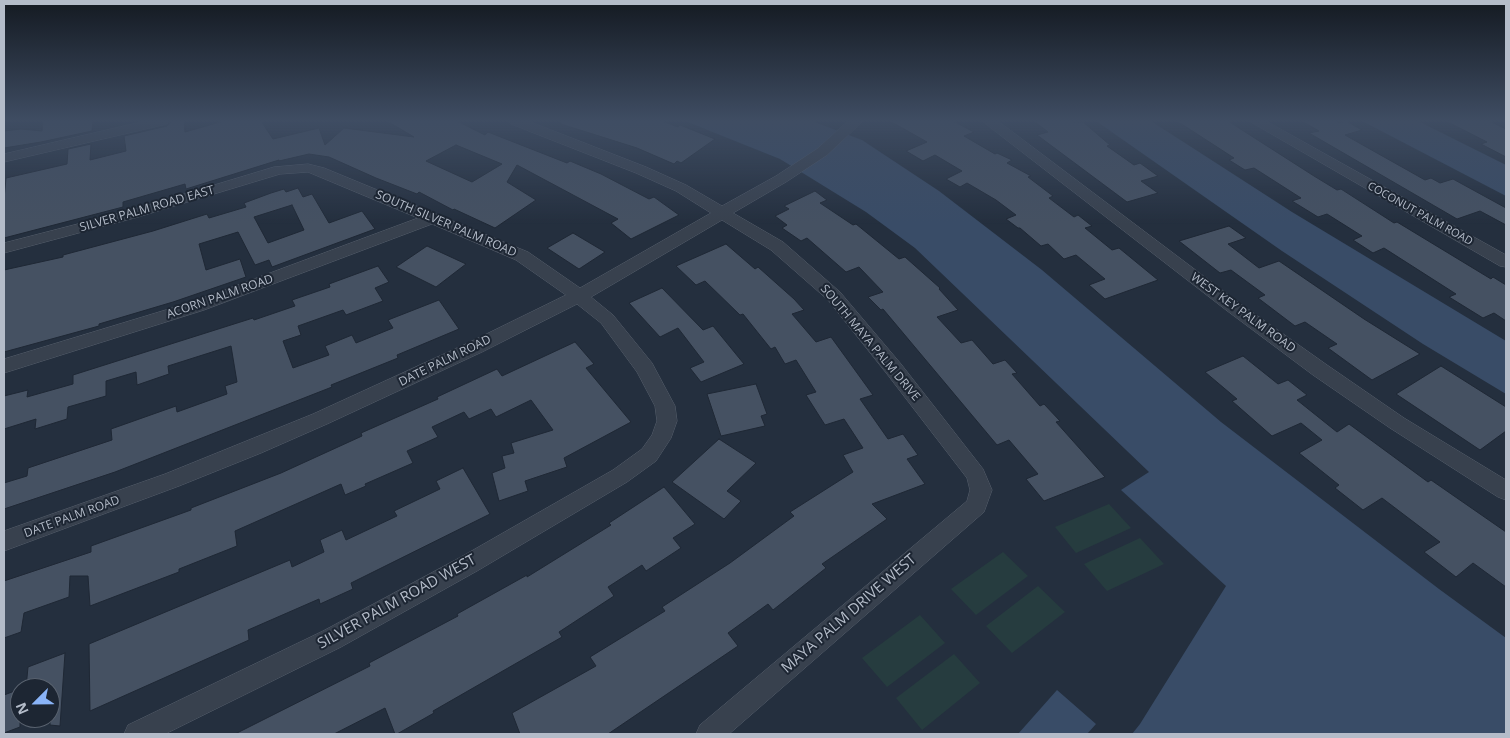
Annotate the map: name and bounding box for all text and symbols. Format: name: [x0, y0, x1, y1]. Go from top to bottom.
street label: COCONUT PALM ROAD: [1365, 179, 1475, 249]
street label: SILVER PALM ROAD EAST: [78, 183, 216, 235]
street label: SOUTH SILVER PALM ROAD: [373, 188, 519, 260]
street label: WEST KEY PALM ROAD: [1188, 270, 1298, 356]
street label: ACORN PALM ROAD: [165, 272, 275, 322]
street label: SOUTH MAYA PALM DRIVE: [817, 282, 923, 404]
street label: DATE PALM ROAD: [397, 332, 493, 390]
street label: DATE PALM ROAD: [22, 493, 122, 541]
street label: SILVER PALM ROAD WEST: [315, 551, 479, 653]
street label: MAYA PALM DRIVE WEST: [778, 551, 920, 677]
north arrow: [10, 678, 60, 728]
text: N: [11, 700, 33, 718]

